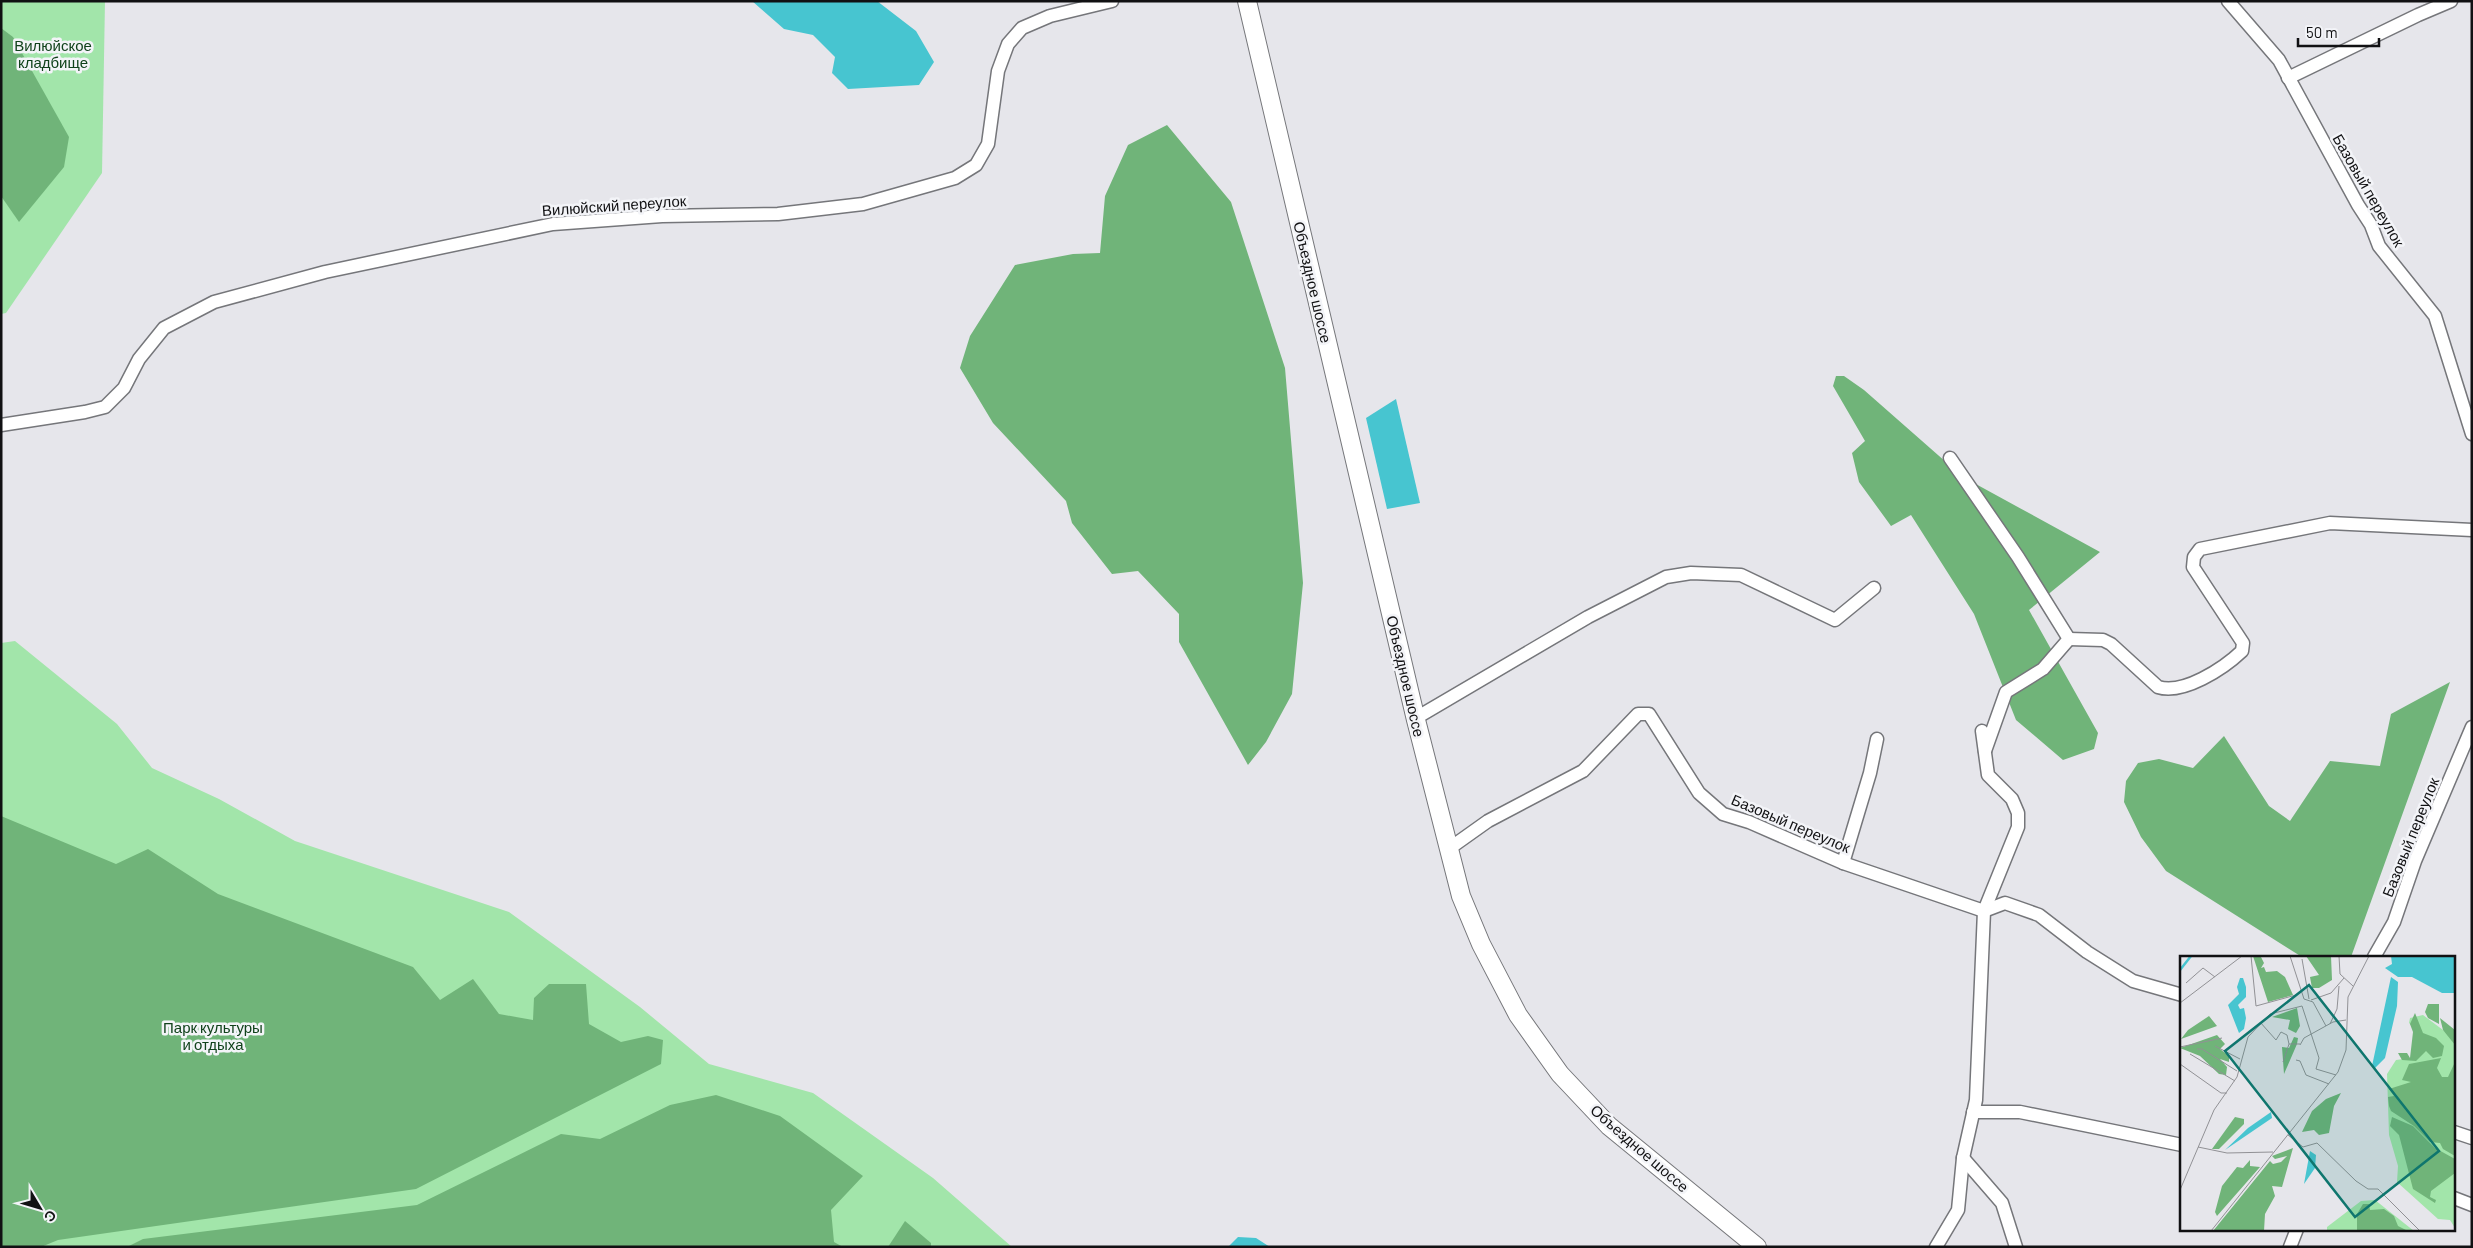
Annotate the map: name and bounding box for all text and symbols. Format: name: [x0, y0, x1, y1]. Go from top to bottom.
scale bar: [2298, 15, 2379, 47]
text: 50 m: [2306, 23, 2338, 41]
park label: Вилюйское кладбище: [14, 36, 92, 71]
street label: Базовый переулок: [2329, 130, 2409, 250]
street label: Вилюйский переулок: [541, 191, 687, 219]
street label: Объездное шоссе: [1290, 219, 1336, 345]
street label: Объездное шоссе: [1383, 613, 1429, 739]
street label: Базовый переулок: [2378, 774, 2442, 899]
street label: Базовый переулок: [1729, 790, 1853, 856]
inset map: [2180, 956, 2456, 1230]
park label: Парк культуры и отдыха: [163, 1018, 263, 1053]
street label: Объездное шоссе: [1587, 1100, 1693, 1196]
north arrow: [15, 1183, 65, 1233]
text: С: [41, 1207, 60, 1226]

